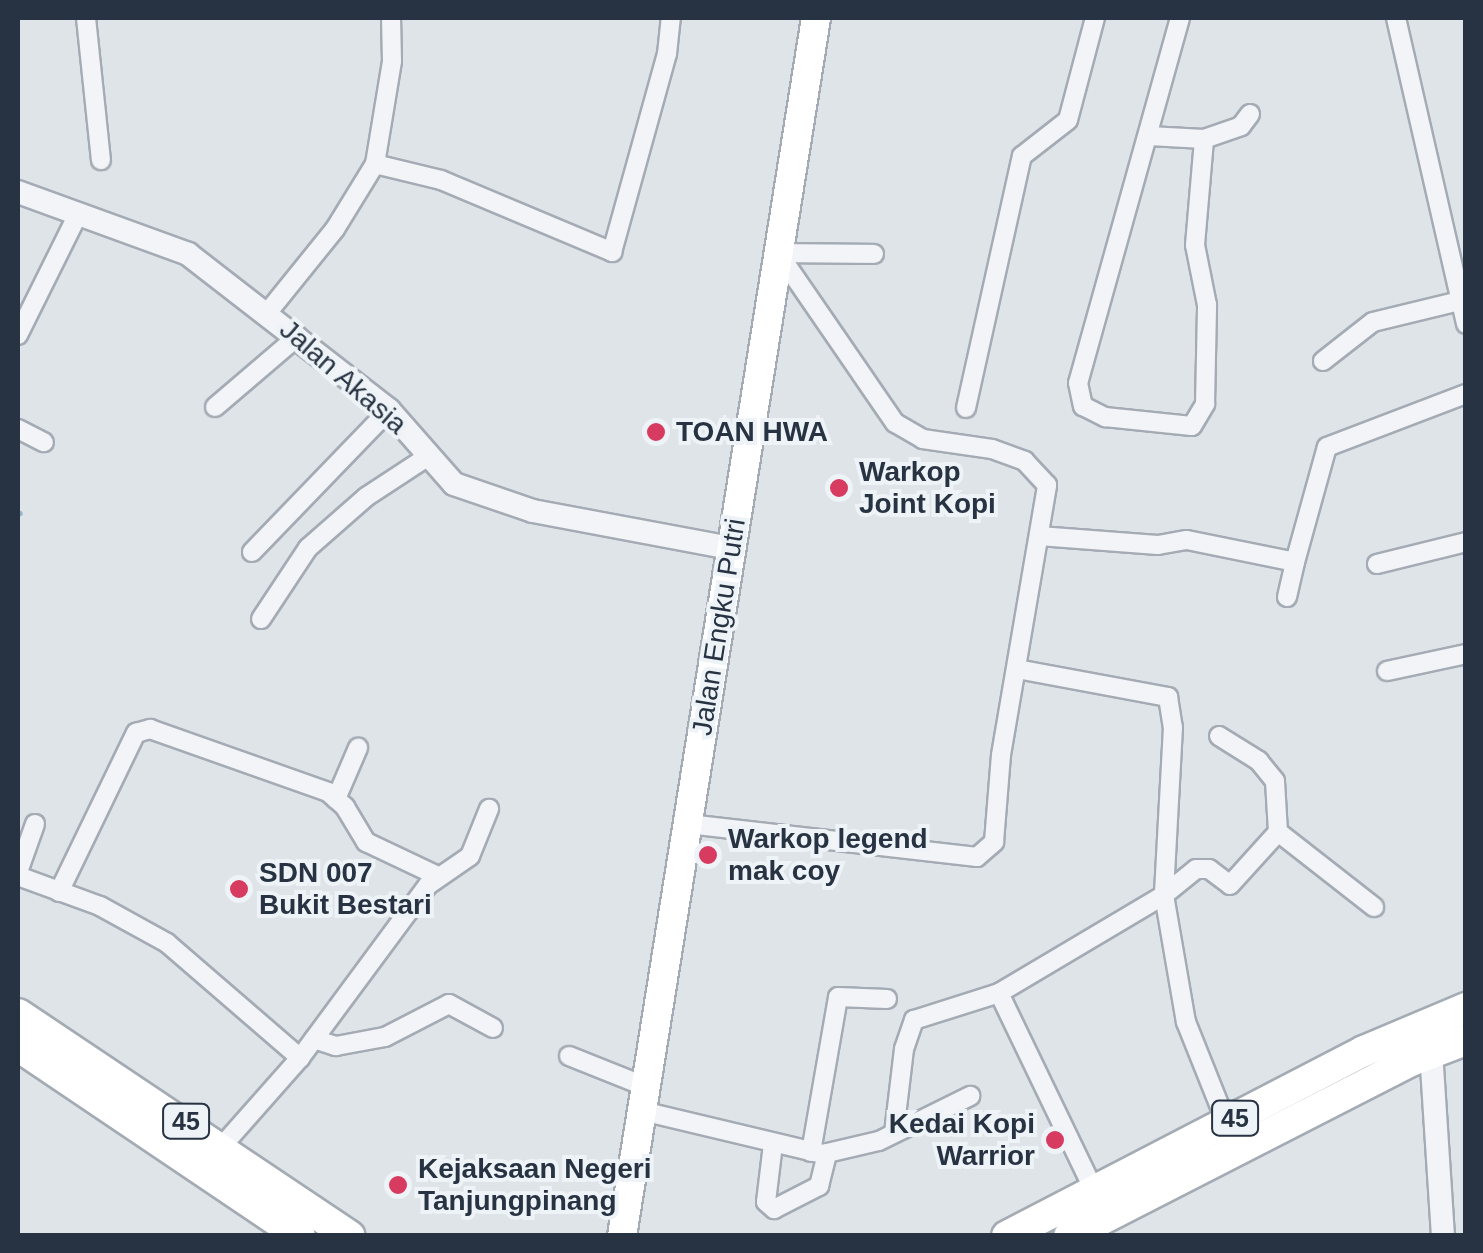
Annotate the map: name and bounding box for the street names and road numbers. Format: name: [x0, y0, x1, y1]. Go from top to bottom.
street label: Jalan Akasia: [272, 312, 414, 442]
street label: Jalan Engku Putri: [685, 516, 753, 738]
road number: 45: [1210, 1098, 1260, 1138]
road number: 45: [161, 1101, 211, 1141]

